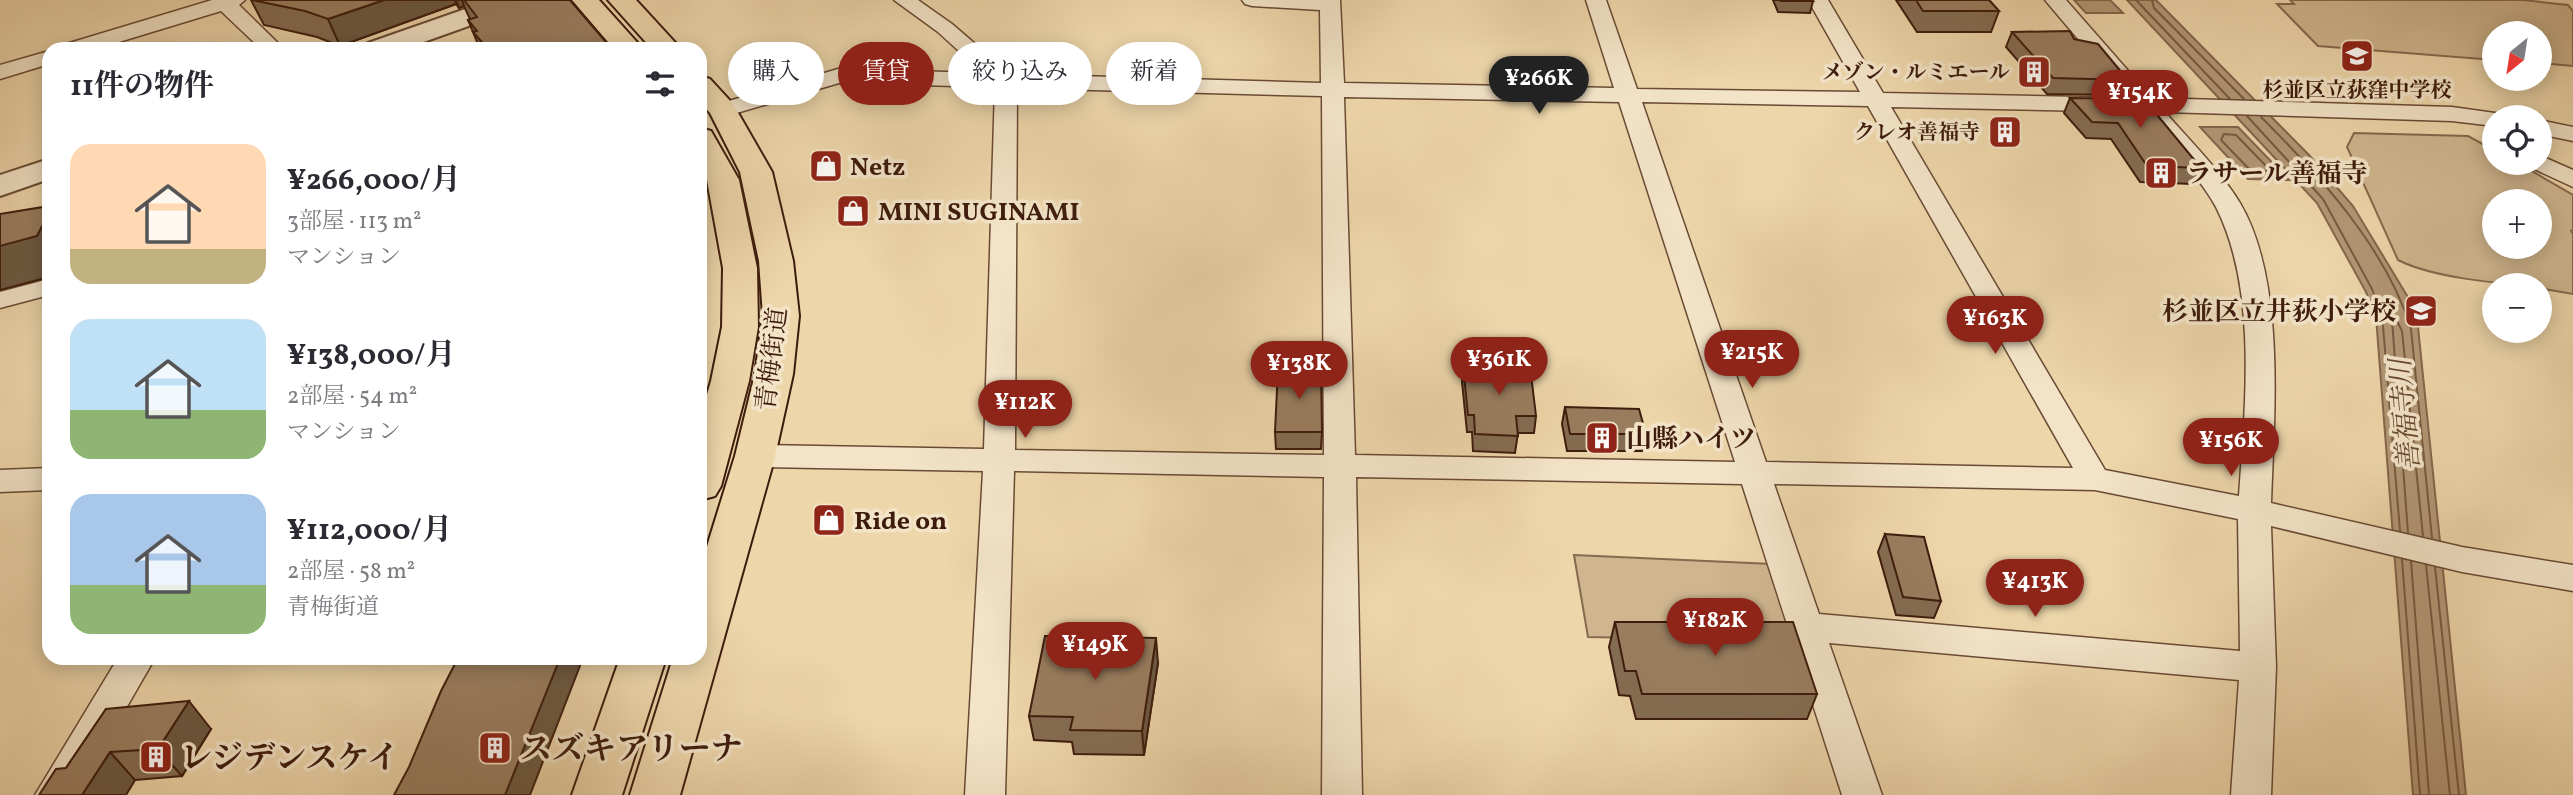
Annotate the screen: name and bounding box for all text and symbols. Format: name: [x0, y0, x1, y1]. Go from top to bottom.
north arrow: [2482, 21, 2552, 91]
map controls: [2482, 21, 2552, 343]
school or university icon: 杉並区立荻窪中学校: [2338, 37, 2376, 75]
chip: 購入: [728, 42, 824, 105]
chip: 賃貸: [838, 42, 934, 105]
chip: 絞り込み: [948, 42, 1092, 105]
chip: 新着: [1106, 42, 1202, 105]
building icon: メゾン・ルミエール: [2015, 53, 2053, 91]
pin: ¥266K: [1490, 57, 1588, 116]
place label: メゾン・ルミエール: [1822, 59, 2010, 88]
text: ¥266K: [1505, 63, 1573, 95]
icon: filters: [641, 65, 679, 103]
text: 11件の物件: [70, 66, 214, 108]
pin: ¥154K: [2091, 71, 2189, 130]
text: ¥154K: [2107, 77, 2173, 109]
place label: 杉並区立荻窪中学校: [2263, 77, 2452, 106]
button: locate: [2482, 105, 2552, 175]
building icon: クレオ善福寺: [1986, 113, 2024, 151]
place label: クレオ善福寺: [1854, 119, 1980, 148]
shop icon: Netz: [807, 147, 845, 185]
place label: Netz: [850, 150, 905, 186]
building icon: ラサール善福寺: [2142, 154, 2180, 192]
place label: ラサール善福寺: [2186, 157, 2367, 193]
text: ¥266,000/月: [287, 160, 461, 202]
icon: home: [126, 172, 210, 256]
button: +: [2482, 189, 2552, 259]
shop icon: MINI SUGINAMI: [834, 192, 872, 230]
place label: MINI SUGINAMI: [878, 195, 1079, 231]
text: 3部屋 · 113 m²: [287, 206, 422, 238]
text: マンション: [287, 242, 401, 274]
button: −: [2482, 273, 2552, 343]
school or university icon: 杉並区立井荻小学校: [2402, 292, 2440, 330]
place label: 杉並区立井荻小学校: [2162, 295, 2396, 331]
pin: ¥163K: [1946, 296, 2044, 356]
text: ¥163K: [1963, 303, 2027, 335]
street label: 青梅街道: [749, 305, 797, 413]
pin: ¥215K: [1703, 330, 1801, 390]
text: ¥138,000/月: [287, 335, 455, 377]
text: ¥215K: [1720, 337, 1784, 369]
pin: ¥361K: [1450, 338, 1548, 397]
pin: ¥138K: [1250, 342, 1348, 401]
text: ¥361K: [1467, 344, 1531, 376]
icon: home: [126, 347, 210, 431]
text: ¥138K: [1267, 348, 1331, 380]
water label: 善福寺川: [2382, 354, 2431, 472]
pin: ¥112K: [976, 380, 1074, 440]
text: 2部屋 · 54 m²: [287, 381, 417, 413]
text: ¥112K: [994, 387, 1056, 419]
text: マンション: [287, 417, 401, 449]
building icon: 山縣ハイツ: [1583, 419, 1621, 457]
pin: ¥156K: [2182, 419, 2280, 478]
place label: 山縣ハイツ: [1626, 422, 1756, 458]
text: ¥156K: [2199, 425, 2263, 457]
shop icon: Ride on: [810, 501, 848, 539]
place label: Ride on: [854, 504, 947, 540]
text: ¥112,000/月: [287, 510, 452, 552]
icon: home: [126, 522, 210, 606]
text: 2部屋 · 58 m²: [287, 556, 415, 588]
pin: ¥413K: [1986, 560, 2084, 619]
text: ¥413K: [2002, 566, 2068, 598]
text: 青梅街道: [287, 592, 379, 624]
pin: ¥182K: [1666, 598, 1764, 658]
text: ¥182K: [1683, 605, 1747, 637]
pin: ¥149K: [1046, 622, 1144, 682]
text: ¥149K: [1062, 629, 1128, 661]
building icon: スズキアリーナ: [476, 729, 514, 767]
place label: スズキアリーナ: [520, 729, 743, 773]
building icon: レジデンスケイ: [137, 738, 175, 776]
place label: レジデンスケイ: [180, 738, 399, 782]

